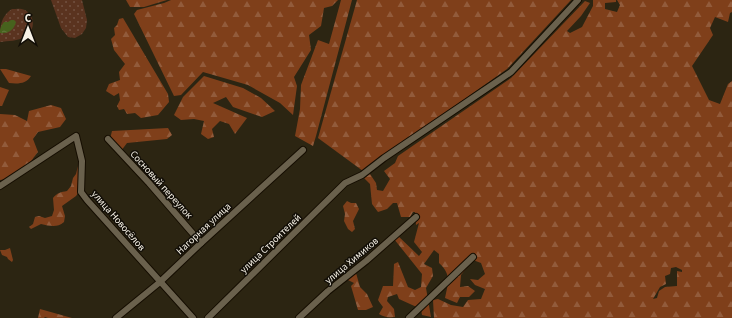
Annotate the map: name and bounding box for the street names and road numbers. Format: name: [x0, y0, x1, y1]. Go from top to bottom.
street label: Сосновый переулок: [127, 147, 196, 222]
street label: улица Новосёлов: [88, 187, 148, 254]
street label: Нагорная улица: [173, 200, 234, 258]
street label: улица Строителей: [237, 211, 304, 277]
street label: улица Химиков: [322, 234, 382, 287]

